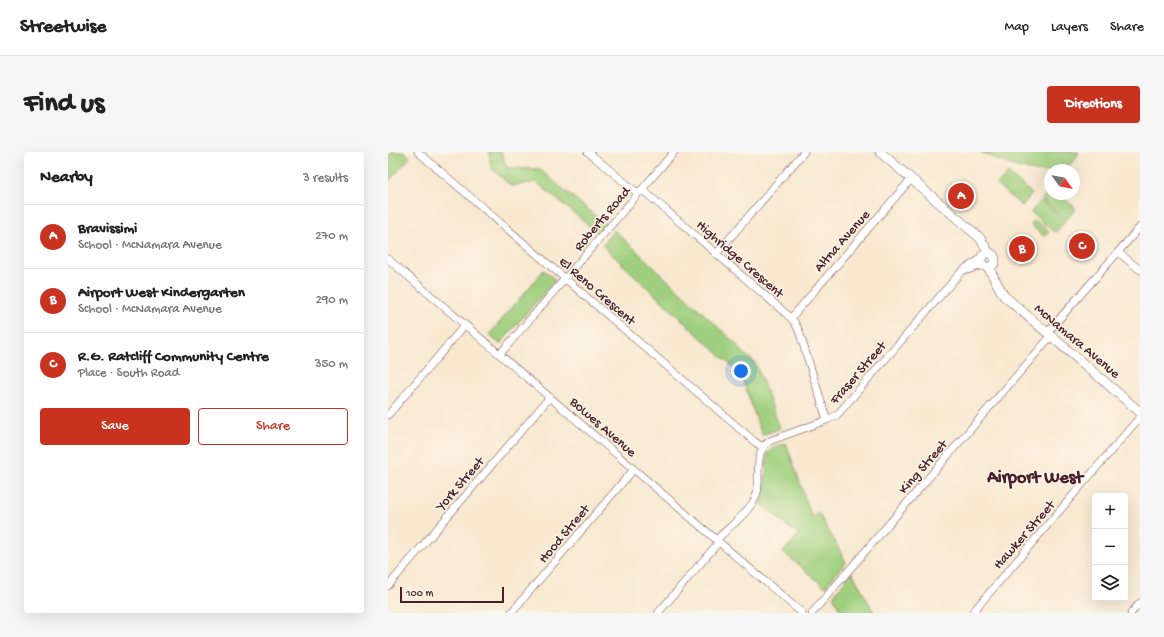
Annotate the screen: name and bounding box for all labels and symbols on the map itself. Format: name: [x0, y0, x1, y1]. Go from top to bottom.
north arrow: [1044, 164, 1080, 200]
pin: A: [948, 181, 974, 211]
street label: Roberts Road: [571, 183, 636, 255]
street label: Altna Avenue: [811, 206, 875, 276]
street label: Highridge Crescent: [692, 217, 788, 303]
pin: C: [1069, 231, 1095, 261]
pin: B: [1009, 234, 1035, 264]
street label: El Reno Crescent: [554, 254, 639, 331]
street label: McNamara Avenue: [1030, 301, 1124, 383]
street label: Fraser Street: [826, 338, 892, 409]
your location: [731, 361, 751, 381]
street label: Bowes Avenue: [565, 394, 640, 462]
street label: King Street: [896, 436, 953, 498]
street label: York Street: [432, 453, 490, 516]
district label: Airport West: [986, 468, 1084, 489]
street label: Hawker Street: [990, 497, 1060, 574]
street label: Hood Street: [535, 501, 595, 567]
scale bar: [400, 585, 504, 604]

